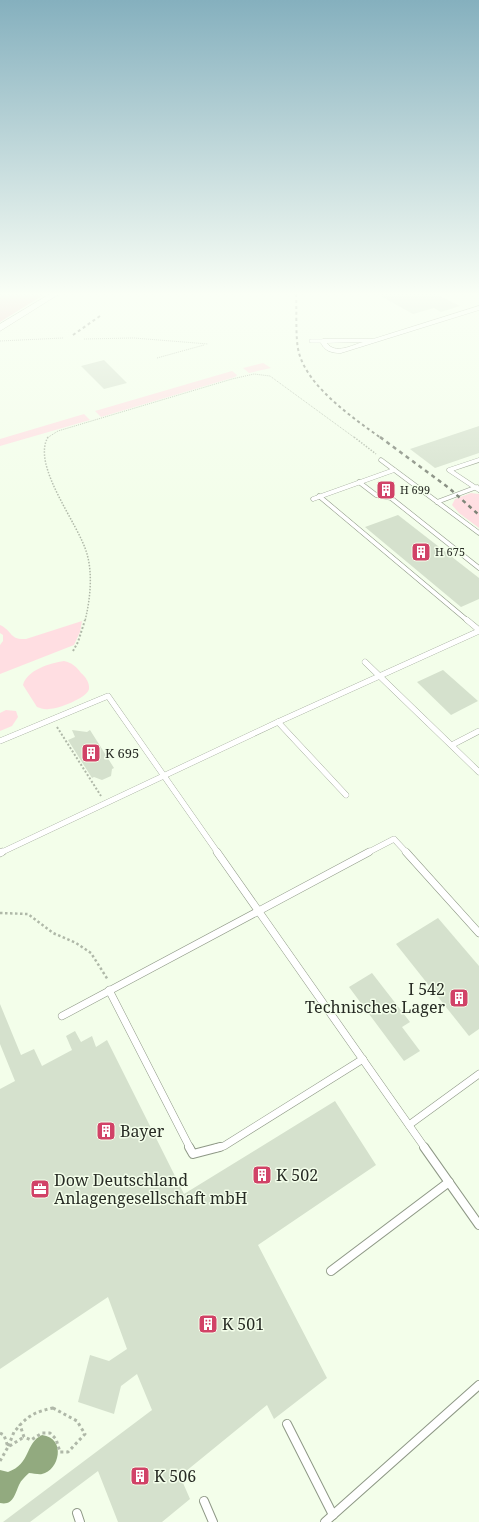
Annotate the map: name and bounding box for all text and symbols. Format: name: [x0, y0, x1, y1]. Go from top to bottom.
building icon: H 699: [375, 479, 397, 501]
place label: H 699: [400, 482, 430, 497]
building icon: H 675: [410, 541, 432, 563]
place label: H 675: [435, 544, 465, 559]
building icon: K 695: [80, 742, 102, 764]
place label: K 695: [105, 744, 139, 762]
place label: I 542 Technisches Lager: [305, 978, 445, 1018]
building icon: I 542 Technisches Lager: [448, 987, 470, 1009]
building icon: Bayer: [95, 1120, 117, 1142]
place label: Bayer: [120, 1120, 165, 1142]
building icon: K 502: [251, 1164, 273, 1186]
place label: K 502: [276, 1164, 318, 1186]
place label: Dow Deutschland Anlagengesellschaft mbH: [54, 1169, 248, 1209]
office icon: Dow Deutschland Anlagengesellschaft mbH: [29, 1178, 51, 1200]
building icon: K 501: [197, 1313, 219, 1335]
place label: K 501: [222, 1313, 264, 1335]
building icon: K 506: [129, 1465, 151, 1487]
place label: K 506: [154, 1465, 196, 1487]

